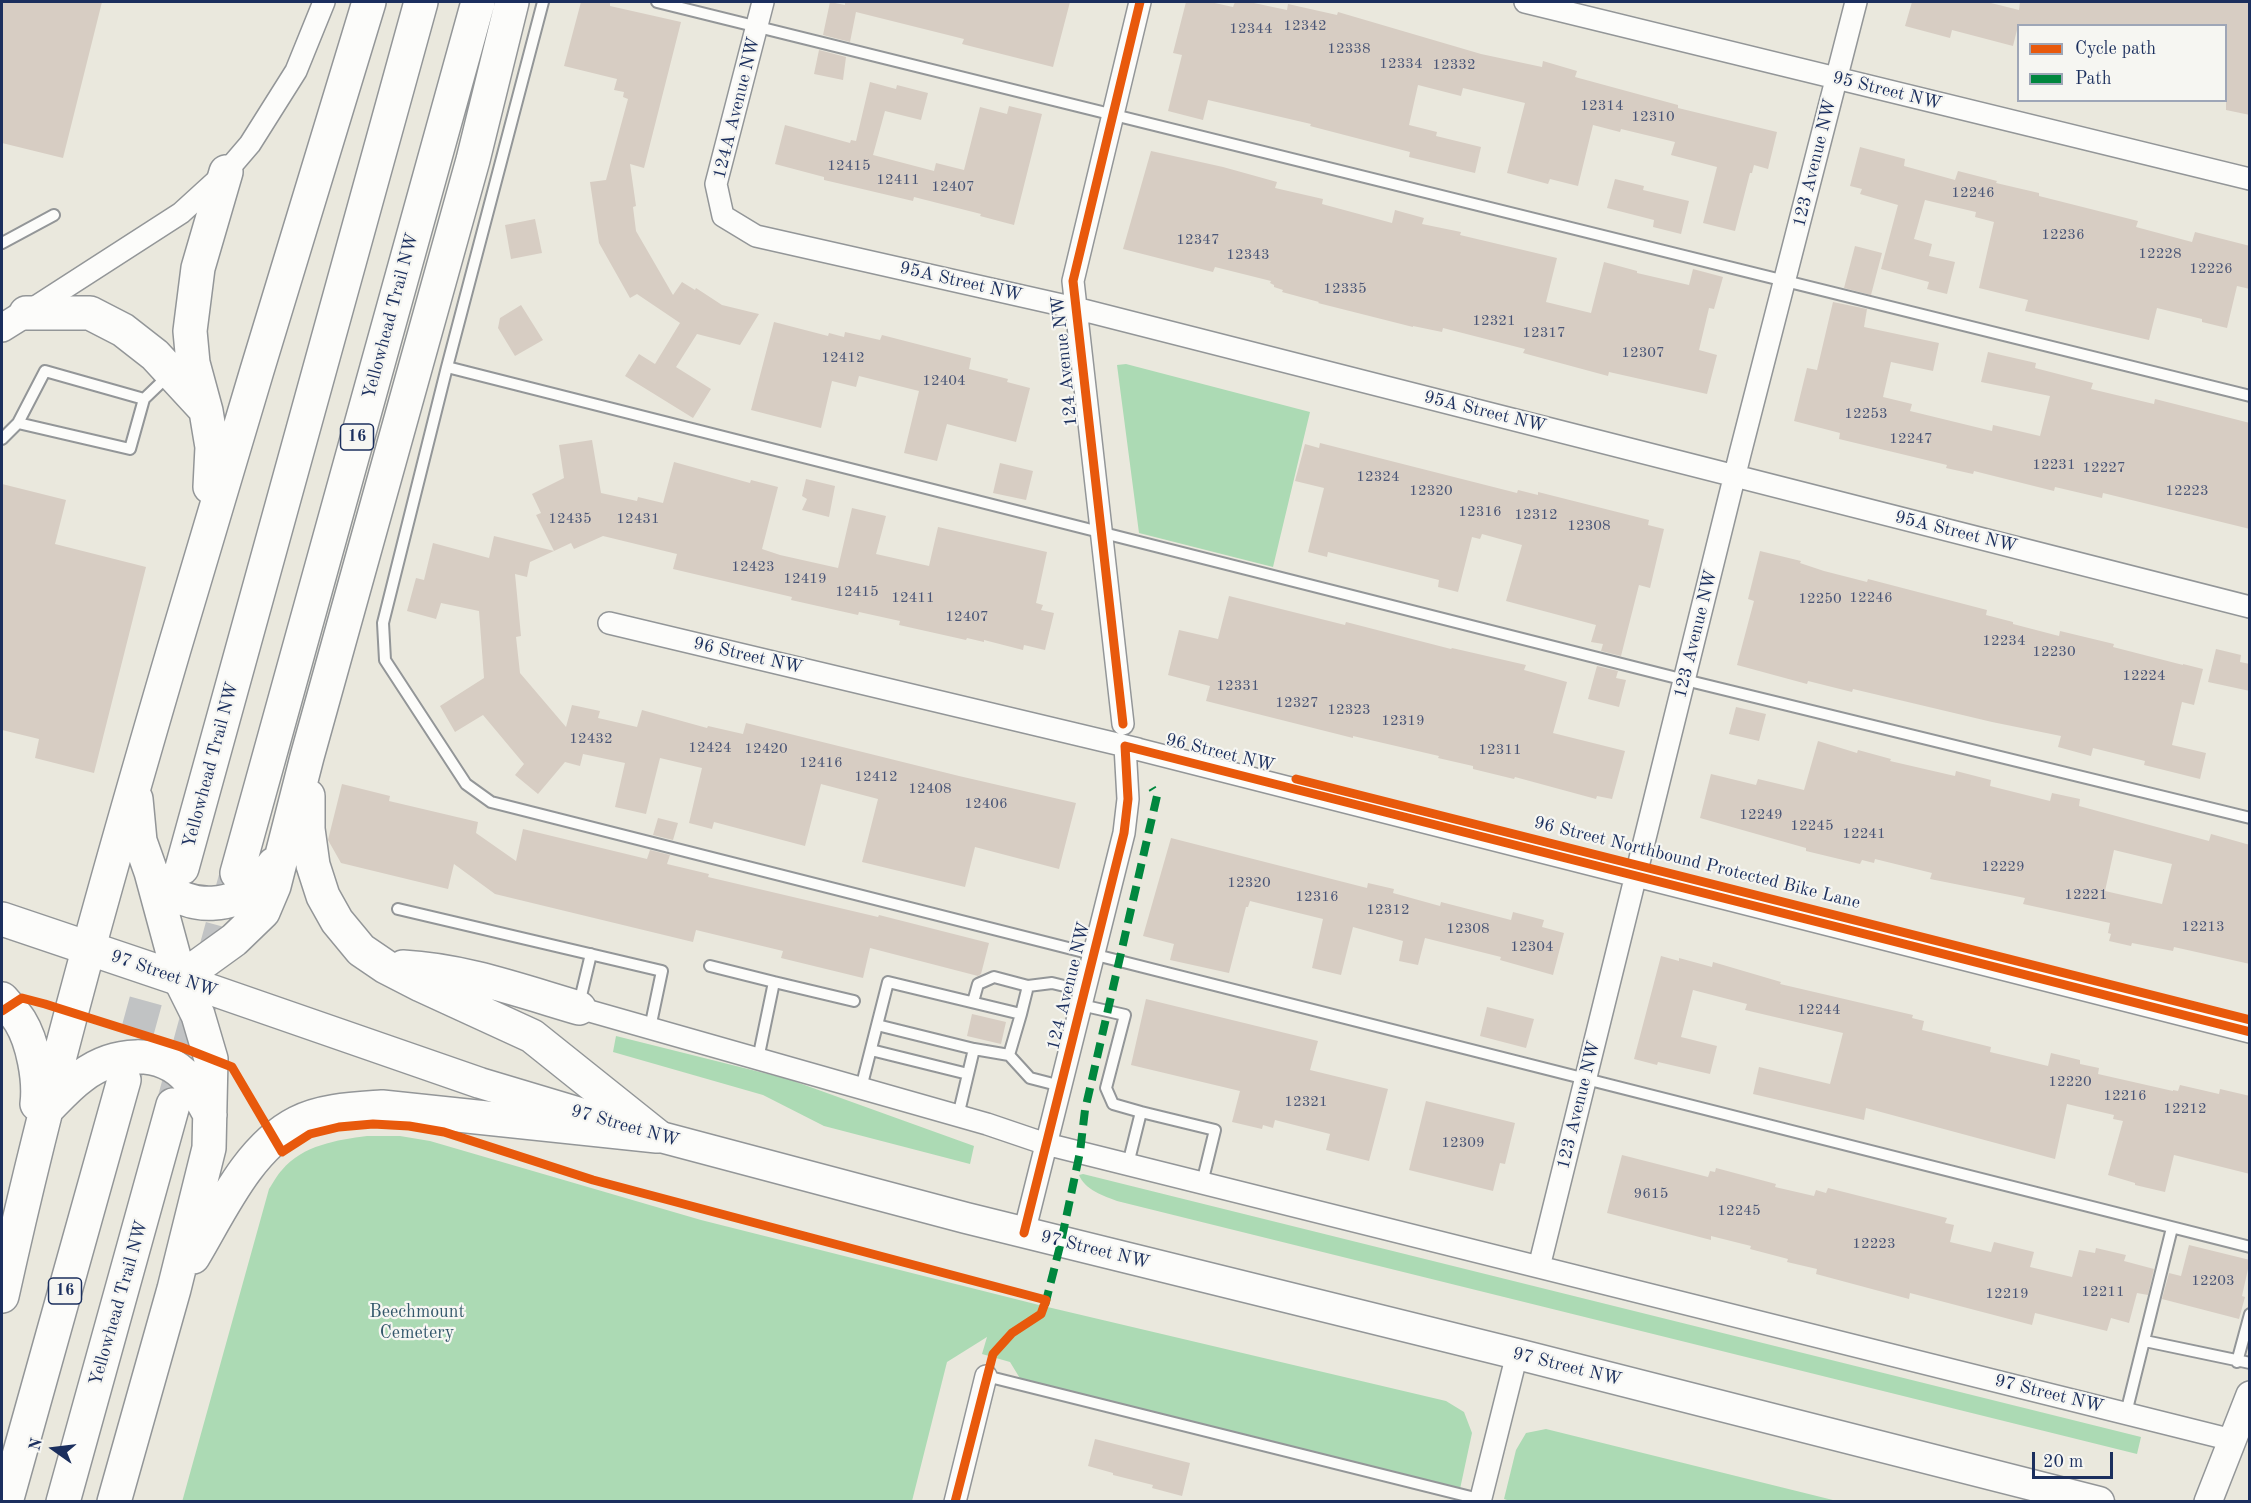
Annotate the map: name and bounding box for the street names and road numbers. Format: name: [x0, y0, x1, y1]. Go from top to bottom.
street label: 124A Avenue NW: [709, 35, 765, 181]
street label: 95 Street NW: [1830, 67, 1944, 115]
street label: 123 Avenue NW: [1789, 97, 1841, 229]
street label: Yellowhead Trail NW: [358, 231, 424, 401]
street label: 95A Street NW: [897, 257, 1025, 307]
street label: 124 Avenue NW: [1047, 294, 1083, 428]
street label: 95A Street NW: [1422, 386, 1548, 438]
road number: 16: [340, 424, 374, 450]
street label: 95A Street NW: [1893, 506, 2019, 558]
street label: 123 Avenue NW: [1670, 568, 1722, 700]
street label: 96 Street NW: [691, 633, 805, 679]
street label: Yellowhead Trail NW: [178, 680, 244, 850]
street label: 96 Street NW: [1163, 729, 1277, 777]
street label: 96 Street Northbound Protected Bike Lane: [1532, 812, 1862, 914]
street label: 124 Avenue NW: [1043, 920, 1095, 1052]
street label: 97 Street NW: [108, 946, 220, 1002]
street label: 123 Avenue NW: [1553, 1039, 1605, 1171]
street label: 97 Street NW: [568, 1100, 682, 1152]
street label: Yellowhead Trail NW: [85, 1218, 153, 1388]
street label: 97 Street NW: [1038, 1226, 1152, 1274]
road number: 16: [48, 1278, 82, 1304]
street label: 97 Street NW: [1510, 1343, 1624, 1391]
street label: 97 Street NW: [1992, 1370, 2106, 1418]

